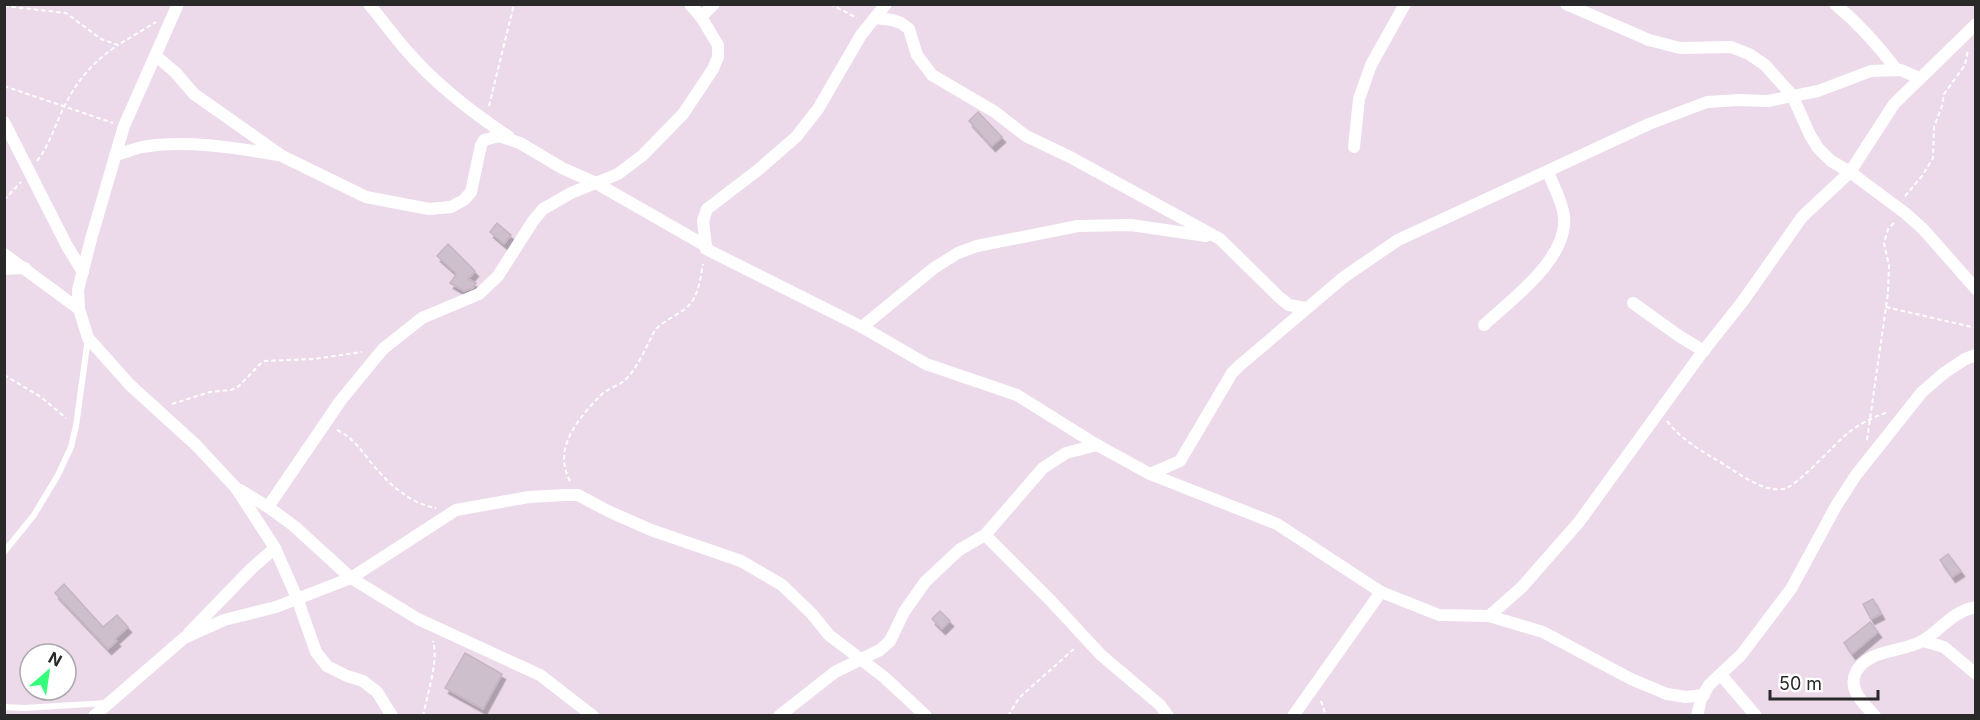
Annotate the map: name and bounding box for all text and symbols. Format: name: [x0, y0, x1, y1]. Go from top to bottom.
north arrow: [18, 642, 78, 702]
text: N: [45, 647, 65, 671]
scale bar: [1770, 663, 1878, 701]
text: 50 m: [1779, 673, 1822, 694]

